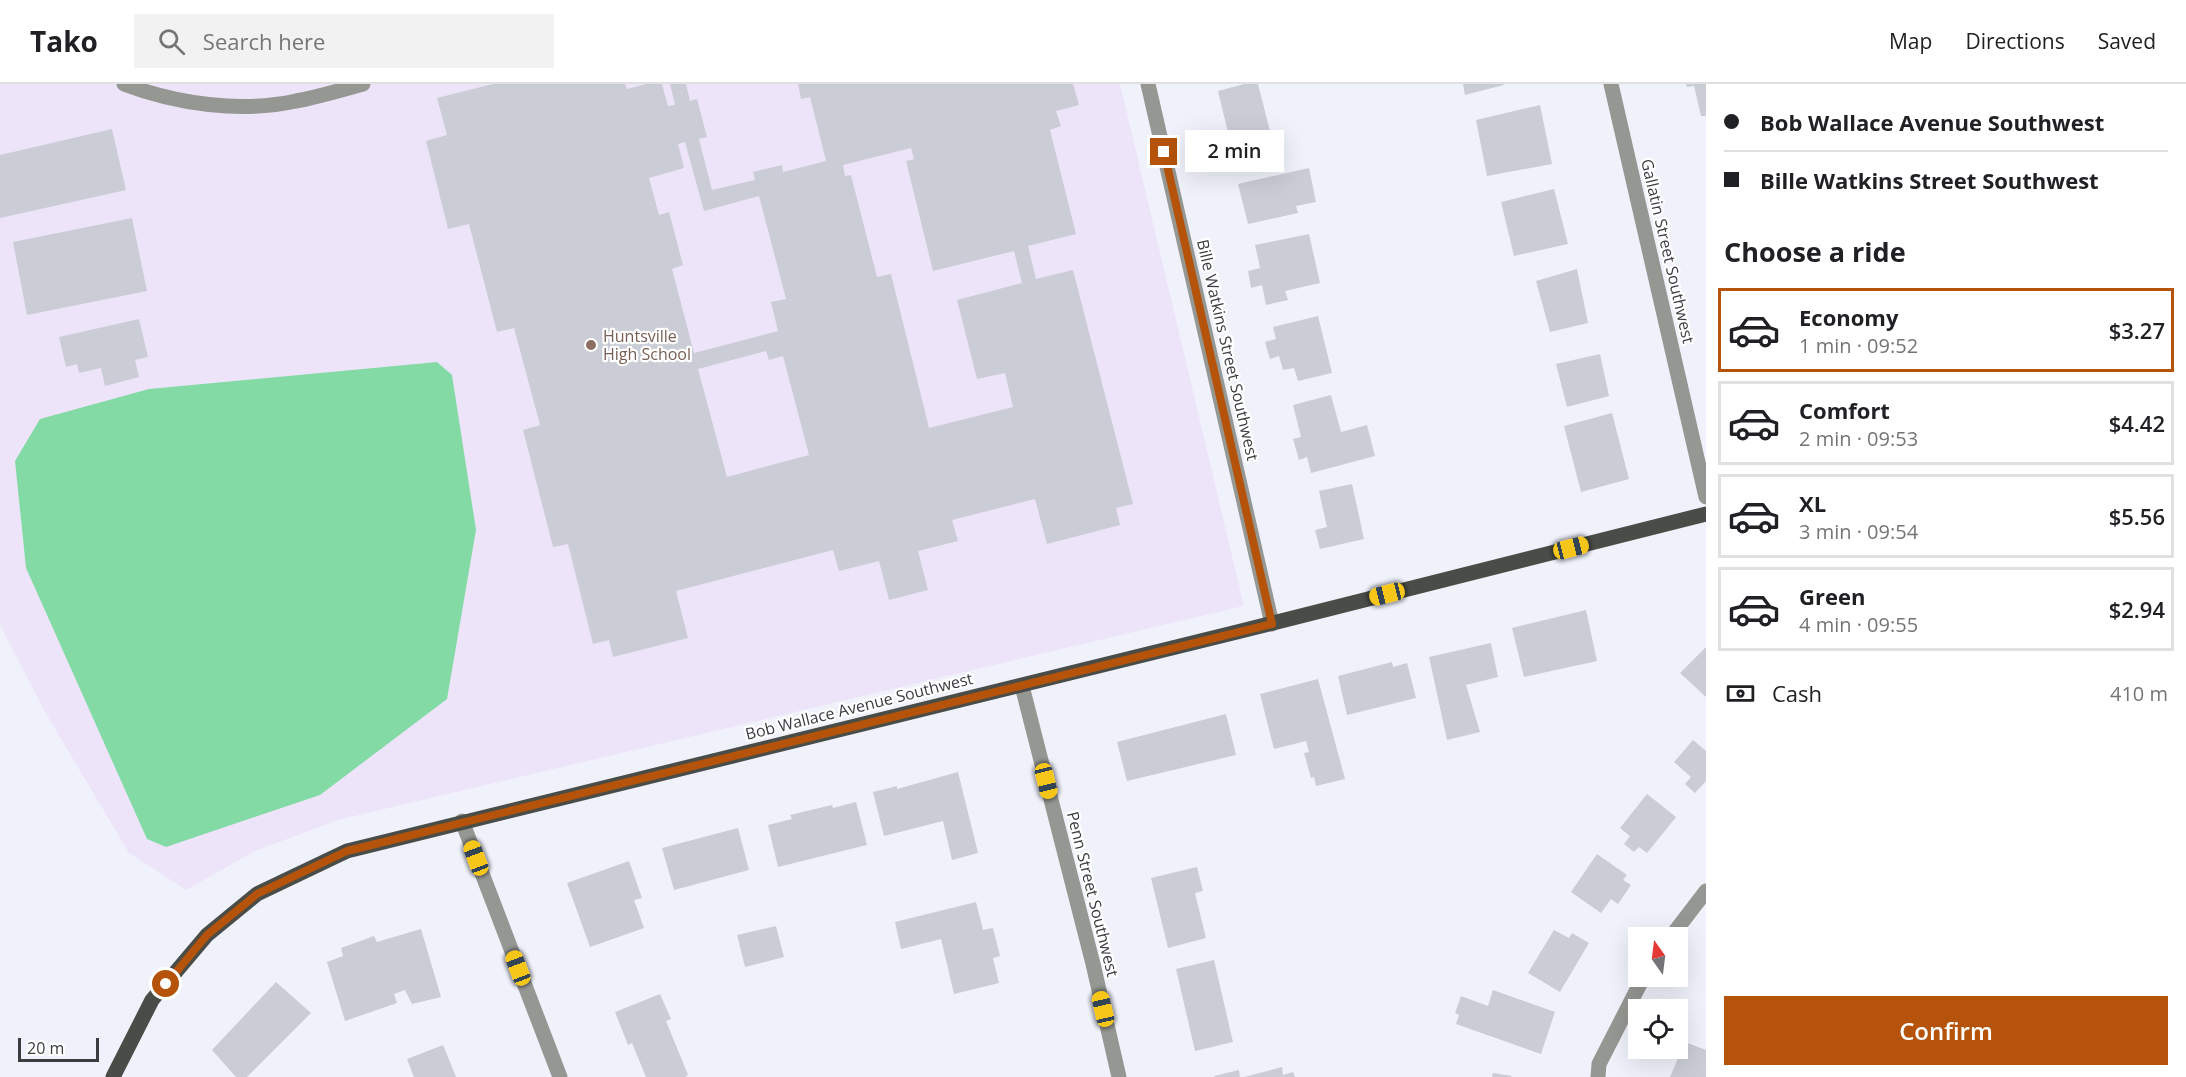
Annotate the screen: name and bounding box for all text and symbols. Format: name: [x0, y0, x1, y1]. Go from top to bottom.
search box: [134, 14, 554, 68]
text: Tako: [30, 22, 98, 60]
icon: search: [155, 25, 188, 58]
text: Search here: [203, 26, 325, 56]
text: Map: [1889, 27, 1932, 55]
text: Directions: [1965, 27, 2065, 55]
text: Saved: [2098, 27, 2156, 55]
text: Bob Wallace Avenue Southwest: [1760, 107, 2104, 137]
callout: 2 min: [1185, 131, 1284, 173]
text: 2 min: [1208, 137, 1262, 164]
route end: [1150, 138, 1177, 165]
street label: Gallatin Street Southwest: [1636, 157, 1700, 346]
text: Bille Watkins Street Southwest: [1760, 165, 2099, 195]
text: Choose a ride: [1724, 233, 1906, 270]
street label: Bille Watkins Street Southwest: [1192, 237, 1264, 463]
text: Economy: [1799, 302, 1898, 332]
icon: car: [1727, 303, 1781, 357]
text: $3.27: [2109, 315, 2165, 345]
place label: Huntsville High School: [603, 325, 691, 365]
text: 1 min · 09:52: [1799, 332, 1918, 359]
marker: Huntsville High School: [584, 338, 598, 352]
text: Comfort: [1799, 395, 1890, 425]
icon: car: [1727, 396, 1781, 450]
text: $4.42: [2109, 408, 2165, 438]
text: 2 min · 09:53: [1799, 425, 1918, 452]
text: XL: [1799, 488, 1826, 518]
icon: car: [1727, 489, 1781, 543]
text: $5.56: [2109, 501, 2165, 531]
text: 3 min · 09:54: [1799, 518, 1918, 545]
car: [1551, 535, 1591, 561]
car: [1367, 581, 1407, 607]
text: Green: [1799, 581, 1865, 611]
icon: car: [1727, 582, 1781, 636]
text: $2.94: [2109, 594, 2165, 624]
text: 4 min · 09:55: [1799, 611, 1918, 638]
street label: Bob Wallace Avenue Southwest: [743, 667, 975, 745]
icon: cash: [1724, 677, 1757, 710]
text: Cash: [1772, 678, 1822, 708]
text: 410 m: [2110, 680, 2168, 707]
car: [1033, 761, 1059, 801]
street label: Penn Street Southwest: [1062, 809, 1124, 979]
car: [461, 838, 491, 878]
north arrow: [1628, 927, 1688, 987]
map controls: [1628, 927, 1688, 1059]
car: [503, 948, 533, 988]
route start: [152, 970, 179, 997]
car: [1090, 989, 1116, 1029]
button: Confirm: [1724, 996, 2168, 1065]
button: locate: [1628, 999, 1688, 1059]
scale bar: [18, 1035, 99, 1062]
text: 20 m: [27, 1037, 64, 1059]

